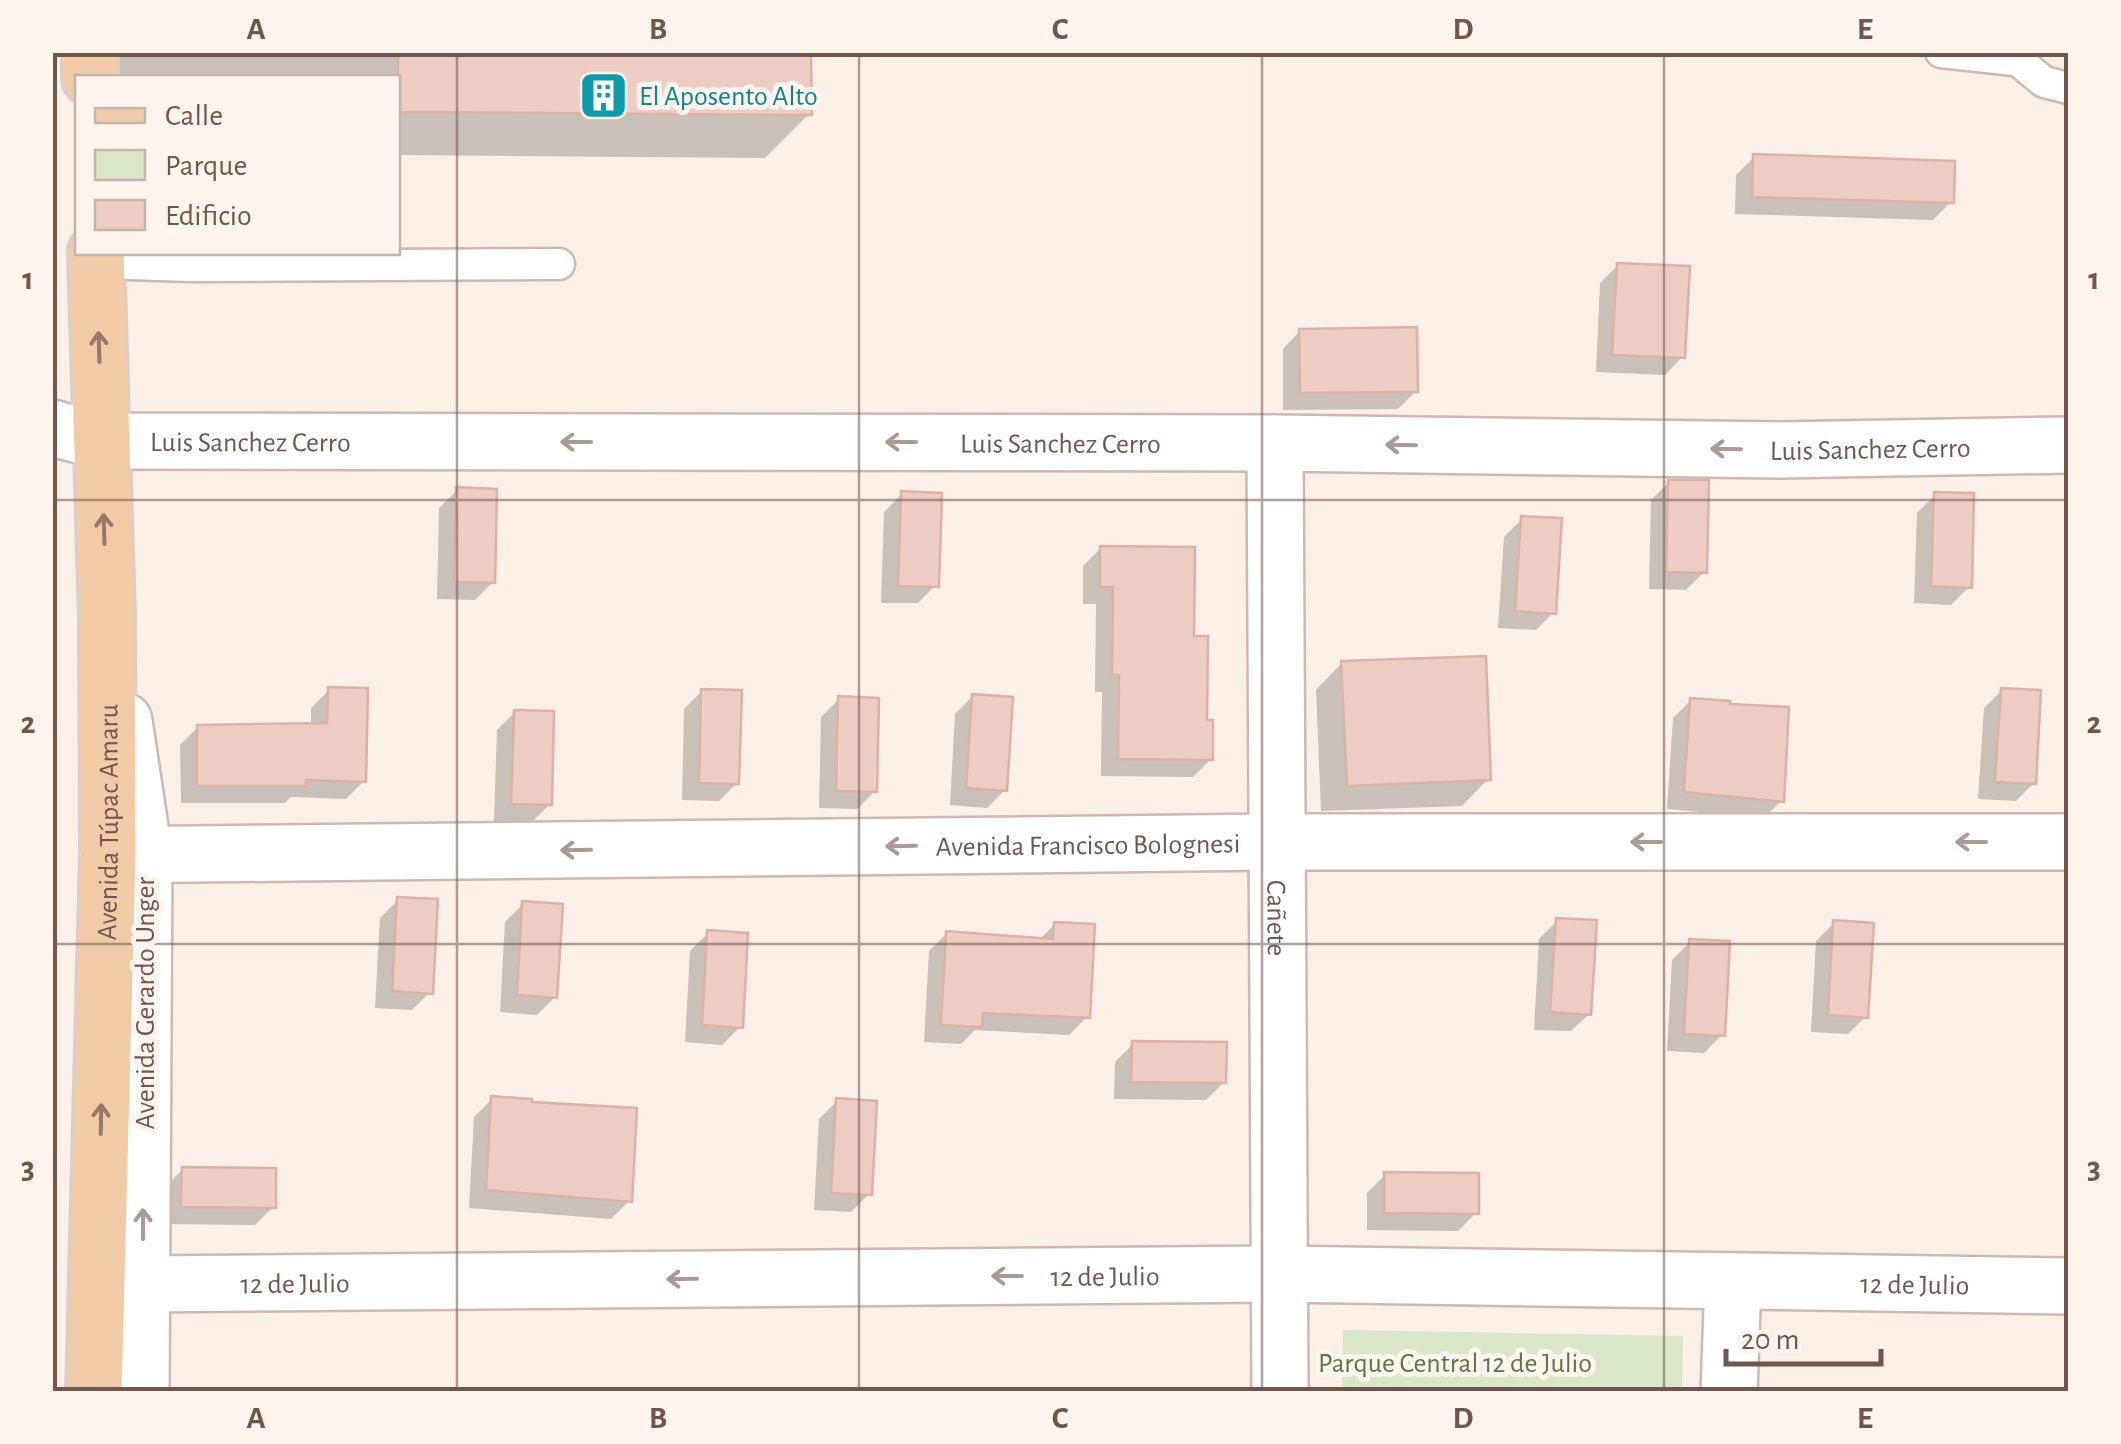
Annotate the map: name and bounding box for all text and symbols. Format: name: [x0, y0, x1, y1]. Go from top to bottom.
text: A: [246, 13, 266, 45]
text: B: [649, 13, 667, 45]
text: C: [1052, 13, 1069, 45]
text: D: [1453, 13, 1474, 45]
text: E: [1857, 13, 1873, 45]
building icon: El Aposento Alto: [578, 69, 630, 121]
legend: [75, 75, 400, 255]
place label: El Aposento Alto: [639, 83, 818, 111]
text: Calle: [165, 101, 223, 131]
text: Parque: [165, 151, 247, 181]
text: Edificio: [165, 201, 252, 231]
text: 1: [22, 263, 34, 295]
text: 1: [2088, 263, 2100, 295]
one-way arrow: [89, 331, 108, 363]
street label: Luis Sanchez Cerro: [150, 429, 351, 457]
street label: Luis Sanchez Cerro: [960, 430, 1161, 459]
one-way arrow: [561, 432, 594, 452]
one-way arrow: [886, 432, 918, 452]
street label: Luis Sanchez Cerro: [1770, 435, 1971, 466]
one-way arrow: [1386, 436, 1418, 454]
one-way arrow: [1711, 440, 1744, 458]
one-way arrow: [94, 513, 113, 545]
street label: Avenida Túpac Amaru: [94, 704, 124, 941]
text: 2: [20, 707, 36, 739]
text: 2: [2086, 707, 2102, 739]
street label: Avenida Francisco Bolognesi: [935, 830, 1241, 862]
one-way arrow: [1631, 832, 1664, 852]
one-way arrow: [1956, 832, 1988, 852]
one-way arrow: [886, 836, 918, 856]
one-way arrow: [561, 840, 593, 859]
street label: Avenida Gerardo Unger: [132, 877, 160, 1129]
street label: Cañete: [1261, 880, 1290, 956]
one-way arrow: [92, 1104, 110, 1136]
text: 3: [21, 1152, 35, 1184]
text: 3: [2087, 1152, 2101, 1184]
one-way arrow: [134, 1209, 152, 1242]
street label: 12 de Julio: [1050, 1263, 1160, 1292]
one-way arrow: [991, 1266, 1024, 1286]
street label: 12 de Julio: [240, 1270, 350, 1299]
one-way arrow: [666, 1270, 698, 1288]
street label: 12 de Julio: [1860, 1271, 1970, 1300]
scale bar: [1726, 1304, 1881, 1366]
text: 20 m: [1741, 1325, 1799, 1355]
park label: Parque Central 12 de Julio: [1318, 1350, 1592, 1378]
text: A: [246, 1402, 266, 1434]
text: B: [649, 1402, 667, 1434]
text: C: [1052, 1402, 1069, 1434]
text: D: [1453, 1402, 1474, 1434]
text: E: [1857, 1402, 1873, 1434]

